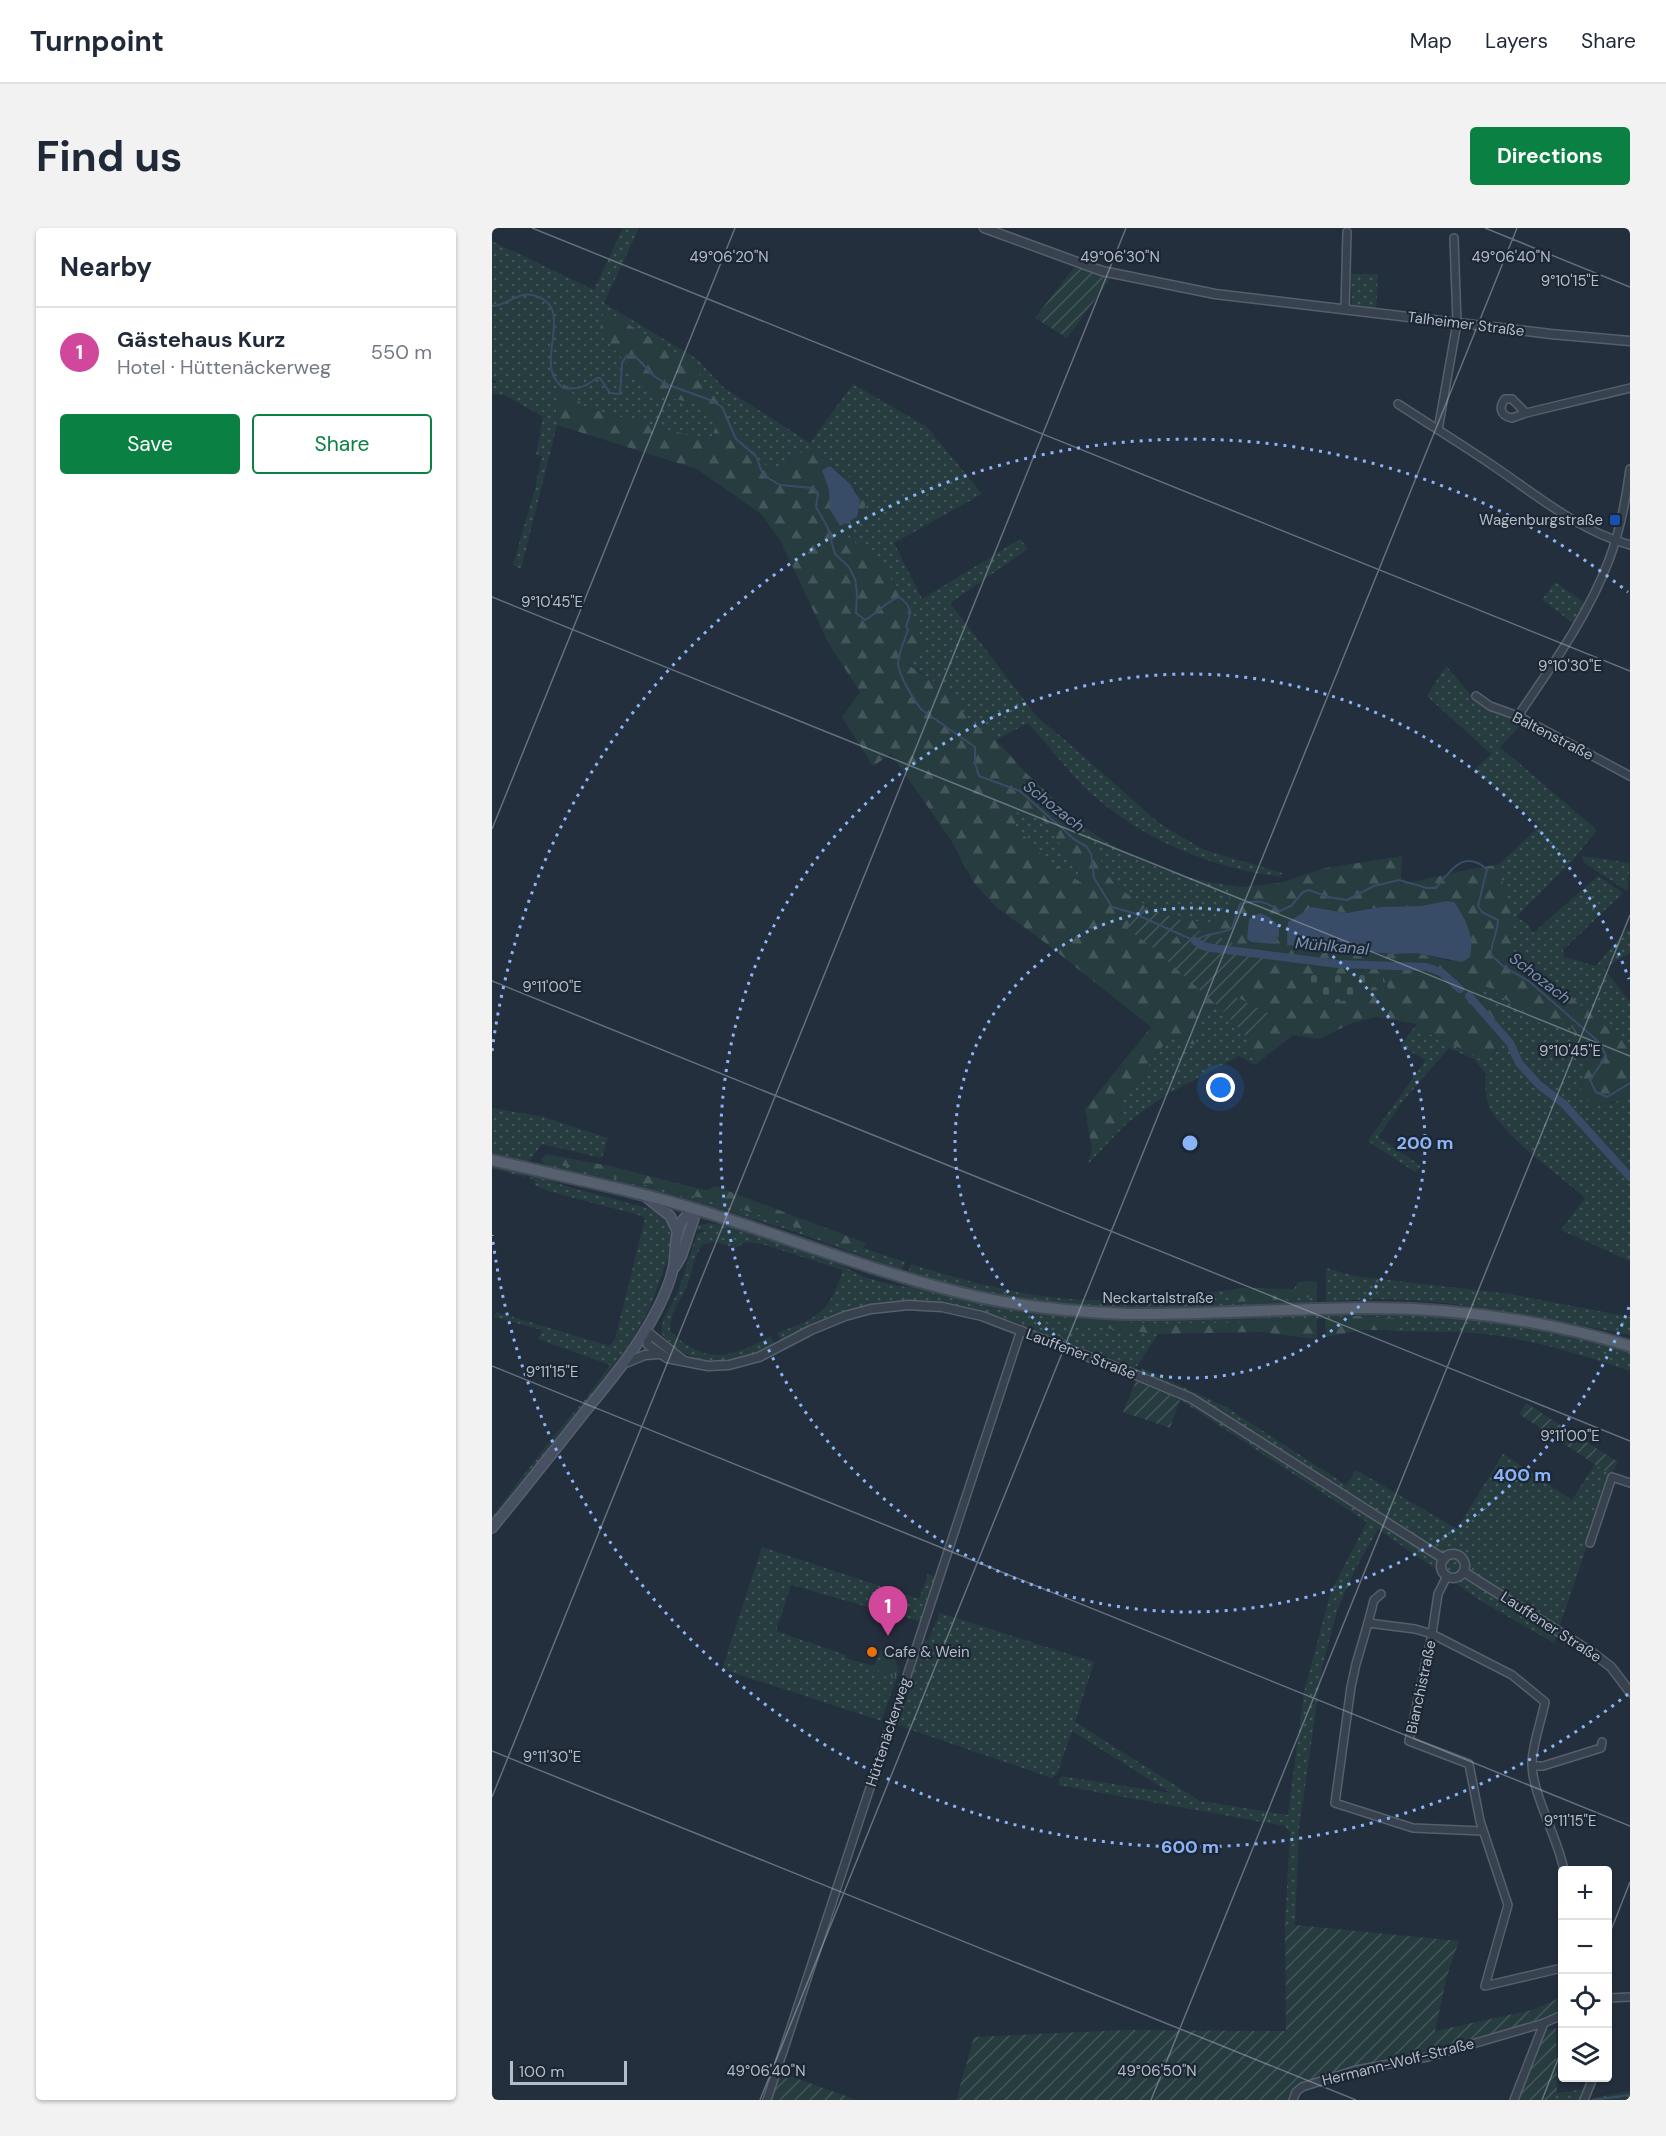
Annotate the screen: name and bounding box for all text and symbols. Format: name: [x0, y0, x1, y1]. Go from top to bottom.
text: Turnpoint: [30, 23, 164, 60]
text: Map: [1410, 27, 1452, 55]
text: Layers: [1485, 27, 1548, 55]
text: Share: [1581, 27, 1636, 55]
button: Directions: [1470, 127, 1630, 185]
text: Find us: [36, 129, 182, 184]
text: 49°06'20"N: [689, 247, 769, 267]
text: 49°06'30"N: [1080, 247, 1160, 267]
text: 49°06'40"N: [1471, 247, 1551, 267]
text: Nearby: [60, 250, 152, 284]
text: 9°10'15"E: [1541, 271, 1599, 291]
street label: Talheimer Straße: [1406, 307, 1526, 341]
text: Gästehaus Kurz: [117, 325, 285, 354]
text: 1: [76, 339, 83, 365]
text: 550 m: [371, 339, 432, 365]
text: Hotel · Hüttenäckerweg: [117, 354, 331, 380]
button: Save: [60, 414, 240, 474]
button: Share: [252, 414, 432, 474]
place label: Wagenburgstraße: [1479, 510, 1603, 530]
marker: Wagenburgstraße: [1608, 513, 1622, 527]
text: 9°10'45"E: [521, 592, 583, 612]
text: 9°10'30"E: [1538, 656, 1602, 676]
street label: Baltenstraße: [1509, 707, 1597, 765]
water label: Schozach: [1019, 776, 1089, 836]
water label: Mühlkanal: [1294, 932, 1370, 960]
water label: Schozach: [1505, 948, 1575, 1008]
text: 9°11'00"E: [522, 977, 582, 997]
text: 9°10'45"E: [1539, 1041, 1601, 1061]
your location: [1206, 1073, 1235, 1102]
text: 200 m: [1397, 1131, 1453, 1155]
centre of rings: [1180, 1133, 1200, 1153]
street label: Neckartalstraße: [1102, 1288, 1214, 1308]
street label: Lauffener Straße: [1023, 1324, 1139, 1384]
text: 9°11'15"E: [526, 1362, 578, 1382]
text: 9°11'00"E: [1540, 1426, 1600, 1446]
text: 400 m: [1493, 1463, 1551, 1487]
pin: 1: [868, 1586, 908, 1636]
street label: Lauffener Straße: [1497, 1587, 1605, 1667]
street label: Bianchistraße: [1401, 1638, 1441, 1736]
place label: Cafe & Wein: [884, 1642, 970, 1662]
marker: Cafe & Wein: [865, 1645, 879, 1659]
street label: Hüttenäckerweg: [861, 1675, 915, 1789]
text: 9°11'30"E: [523, 1747, 581, 1767]
text: 9°11'15"E: [1544, 1811, 1596, 1831]
text: 600 m: [1161, 1835, 1219, 1859]
map controls: [1558, 1866, 1612, 2082]
button: +: [1558, 1866, 1612, 1920]
button: −: [1558, 1920, 1612, 1974]
button: locate: [1558, 1974, 1612, 2028]
button: layers: [1558, 2028, 1612, 2082]
street label: Hermann-Wolf-Straße: [1320, 2033, 1476, 2091]
scale bar: [510, 2058, 627, 2086]
text: 100 m: [519, 2061, 564, 2082]
text: 49°06'40"N: [726, 2061, 806, 2081]
text: 49°06'50"N: [1117, 2061, 1197, 2081]

